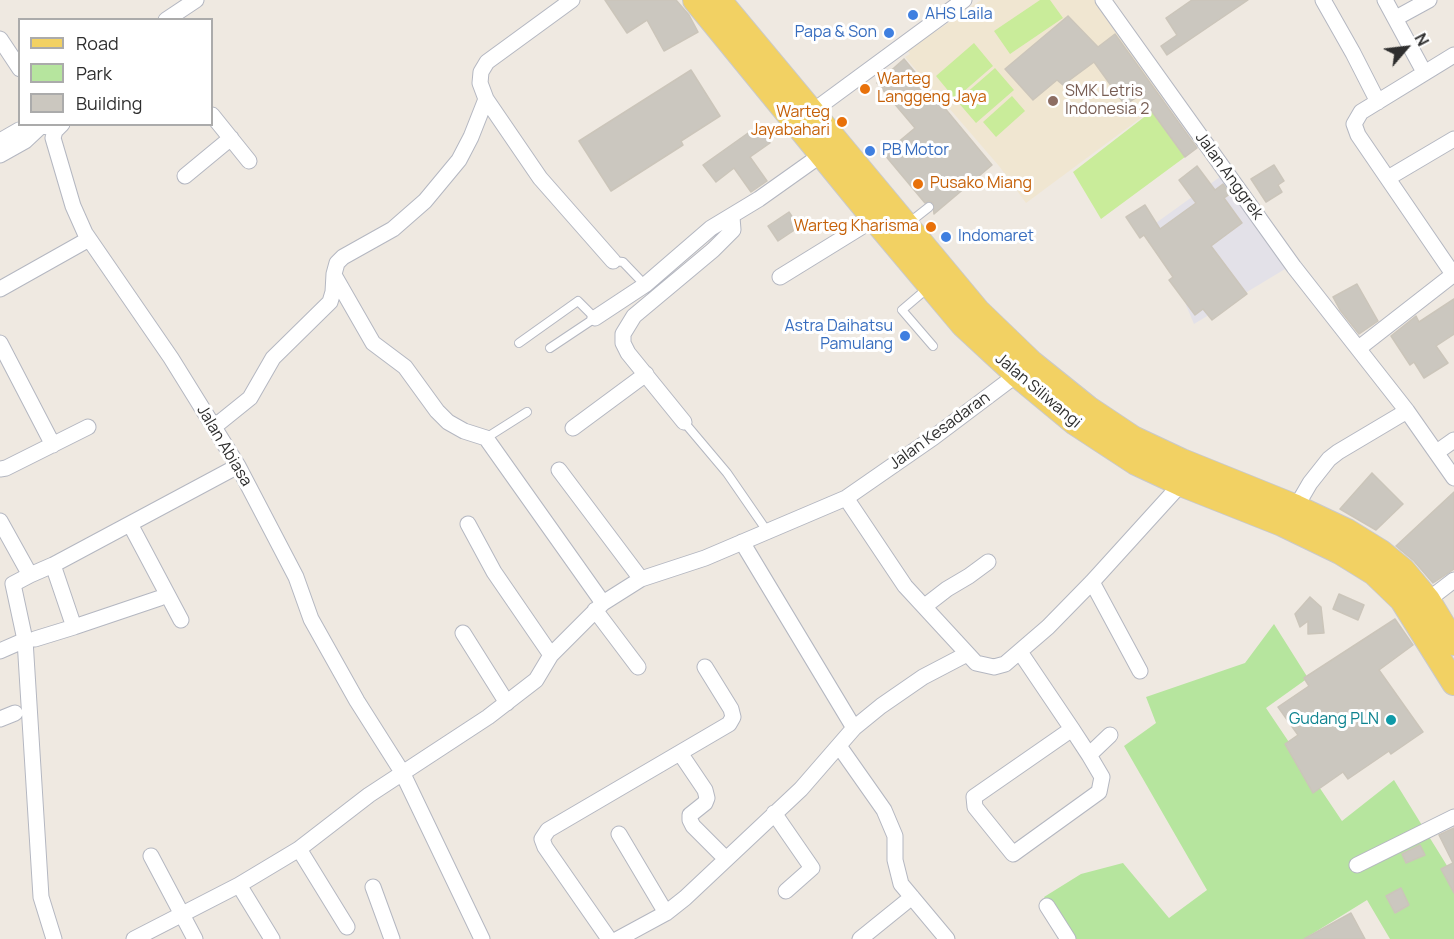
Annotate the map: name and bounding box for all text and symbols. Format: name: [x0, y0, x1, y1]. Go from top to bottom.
place label: AHS Laila: [925, 5, 993, 25]
marker: AHS Laila: [906, 8, 920, 22]
legend: [18, 18, 213, 126]
north arrow: [1376, 18, 1436, 78]
place label: Papa & Son: [795, 23, 877, 43]
marker: Papa & Son: [882, 26, 896, 40]
text: N: [1409, 29, 1434, 50]
text: Road: [76, 31, 119, 55]
text: Park: [76, 61, 112, 85]
place label: Warteg Langgeng Jaya: [877, 70, 987, 108]
marker: Warteg Langgeng Jaya: [858, 82, 872, 96]
place label: SMK Letris Indonesia 2: [1065, 82, 1149, 120]
text: Building: [76, 91, 142, 115]
marker: SMK Letris Indonesia 2: [1046, 94, 1060, 108]
place label: Warteg Jayabahari: [751, 103, 830, 141]
marker: Warteg Jayabahari: [835, 115, 849, 129]
street label: Jalan Anggrek: [1191, 129, 1267, 223]
place label: PB Motor: [882, 141, 949, 161]
marker: PB Motor: [863, 144, 877, 158]
place label: Pusako Miang: [930, 174, 1032, 194]
marker: Pusako Miang: [911, 177, 925, 191]
place label: Warteg Kharisma: [794, 217, 919, 237]
marker: Warteg Kharisma: [924, 220, 938, 234]
place label: Indomaret: [958, 227, 1034, 247]
marker: Indomaret: [939, 230, 953, 244]
place label: Astra Daihatsu Pamulang: [784, 317, 893, 355]
marker: Astra Daihatsu Pamulang: [898, 329, 912, 343]
street label: Jalan Siliwangi: [991, 350, 1085, 432]
street label: Jalan Kesadaran: [886, 388, 994, 474]
street label: Jalan Abiasa: [192, 402, 256, 490]
place label: Gudang PLN: [1289, 710, 1379, 730]
marker: Gudang PLN: [1384, 713, 1398, 727]

